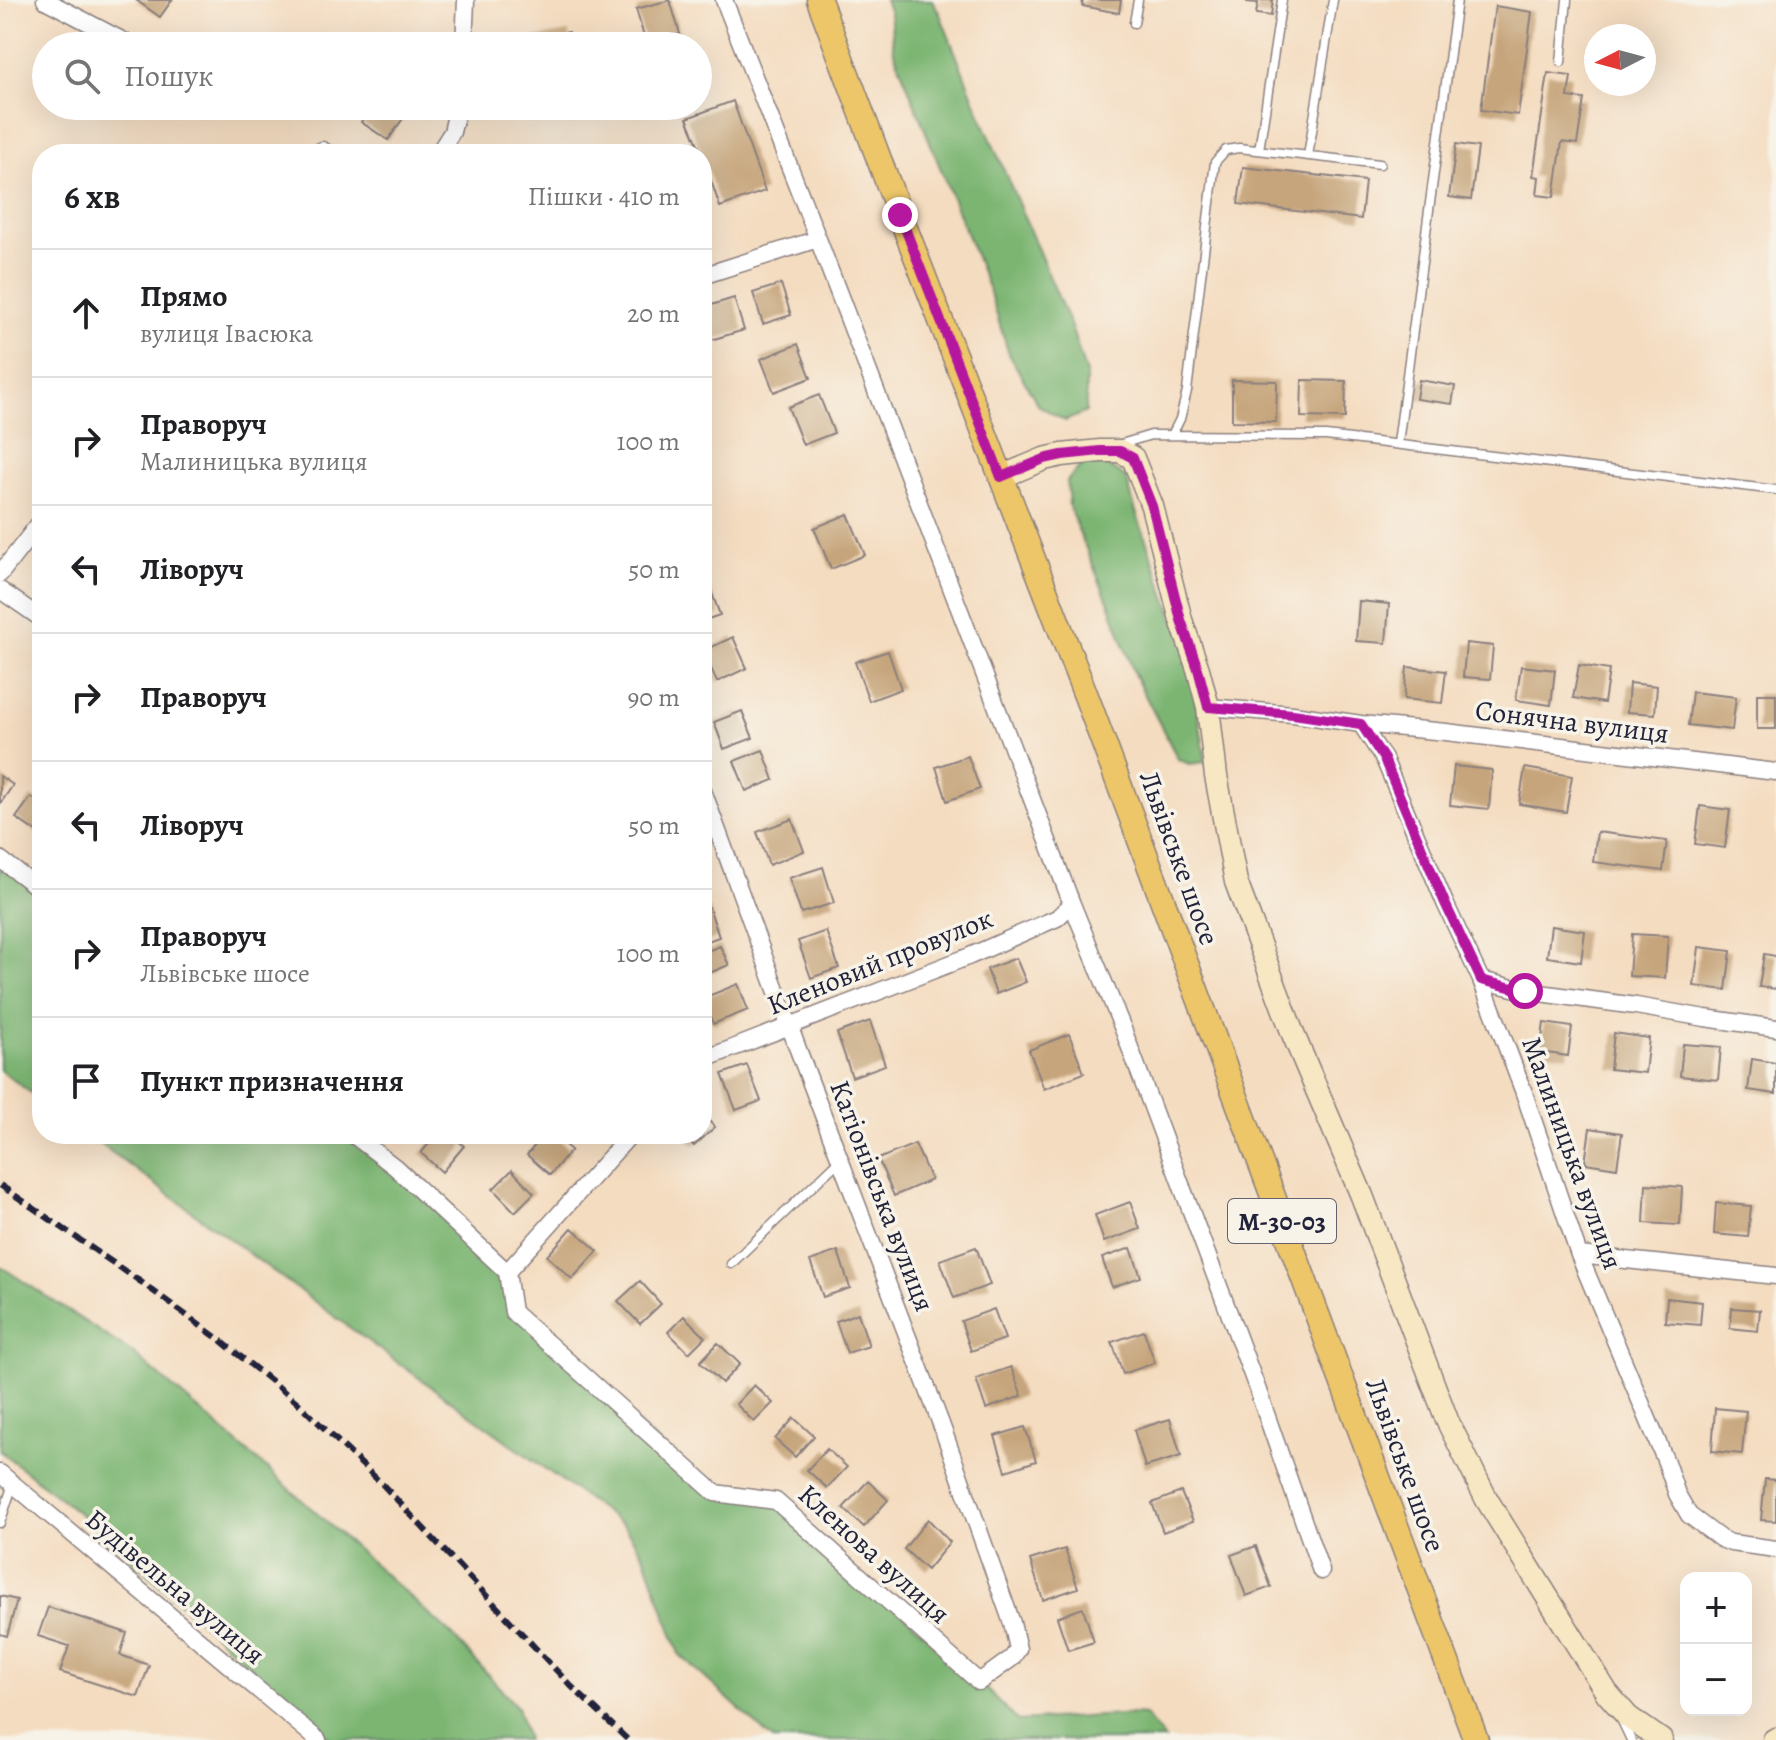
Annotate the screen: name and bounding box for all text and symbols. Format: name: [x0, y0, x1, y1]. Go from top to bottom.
north arrow: [1584, 24, 1656, 96]
search box: [32, 32, 712, 120]
icon: search: [60, 54, 104, 98]
text: Пошук: [124, 56, 214, 96]
text: 6 хв: [64, 173, 120, 220]
text: Пішки · 410 m: [528, 179, 680, 214]
route end: [882, 197, 918, 233]
text: Прямо: [140, 276, 227, 316]
icon: ahead: [64, 291, 108, 335]
text: 20 m: [627, 296, 680, 331]
text: вулиця Івасюка: [140, 316, 313, 351]
text: Праворуч: [140, 404, 267, 444]
icon: right: [64, 419, 108, 463]
text: 100 m: [617, 424, 680, 459]
text: Малиницька вулиця: [140, 444, 368, 479]
icon: left: [64, 547, 108, 591]
text: Ліворуч: [140, 549, 244, 589]
text: 50 m: [628, 552, 680, 587]
icon: right: [64, 675, 108, 719]
text: Праворуч: [140, 677, 267, 717]
text: 90 m: [628, 680, 680, 715]
street label: Сонячна вулиця: [1473, 691, 1671, 753]
street label: Львівське шосе: [1130, 766, 1228, 950]
icon: left: [64, 803, 108, 847]
text: Ліворуч: [140, 805, 244, 845]
text: 50 m: [628, 808, 680, 843]
street label: Кленовий провулок: [762, 899, 998, 1025]
text: Праворуч: [140, 916, 267, 956]
icon: right: [64, 931, 108, 975]
text: 100 m: [617, 936, 680, 971]
text: Львівське шосе: [140, 956, 310, 991]
route start: [1507, 973, 1543, 1009]
street label: Малиницька вулиця: [1512, 1031, 1632, 1275]
icon: arrive: [64, 1059, 108, 1103]
text: Пункт призначення: [140, 1061, 404, 1101]
street label: Катіонівська вулиця: [820, 1075, 944, 1317]
road number: М-30-03: [1228, 1199, 1336, 1243]
street label: Львівське шосе: [1356, 1373, 1454, 1557]
street label: Кленова вулиця: [790, 1476, 958, 1632]
street label: Будівельна вулиця: [77, 1501, 273, 1673]
map controls: [1680, 1572, 1752, 1716]
button: +: [1680, 1572, 1752, 1644]
button: −: [1680, 1644, 1752, 1716]

